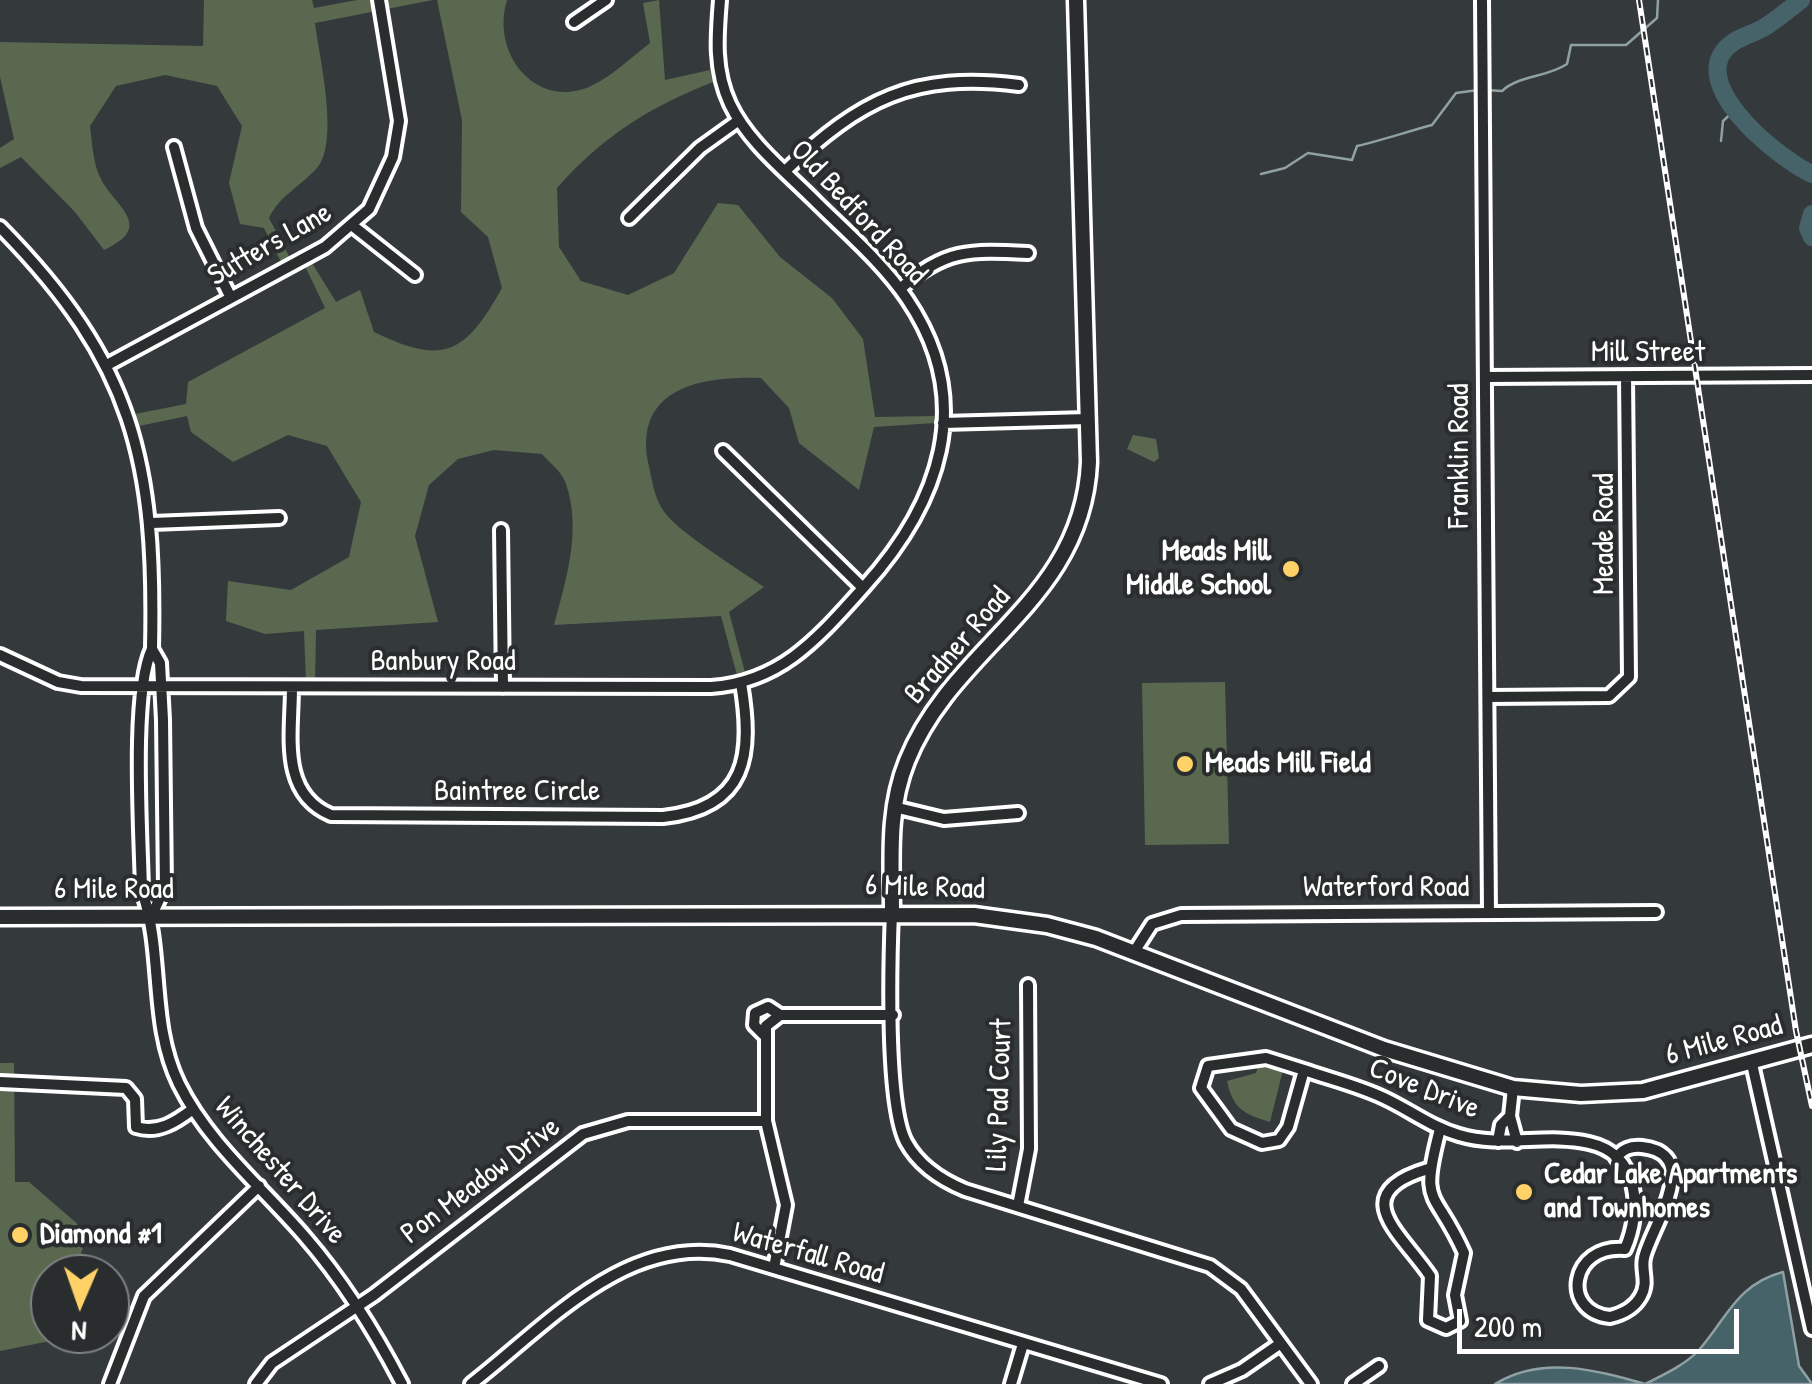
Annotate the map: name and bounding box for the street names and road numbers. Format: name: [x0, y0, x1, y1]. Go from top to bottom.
street label: Old Bedford Road: [782, 133, 934, 293]
street label: Sutters Lane: [202, 195, 338, 295]
street label: Mill Street: [1591, 335, 1705, 371]
street label: Franklin Road: [1442, 384, 1478, 528]
street label: Meade Road: [1587, 473, 1623, 595]
street label: Bradner Road: [897, 580, 1019, 712]
street label: Banbury Road: [370, 644, 516, 680]
street label: Baintree Circle: [434, 774, 600, 810]
street label: 6 Mile Road: [865, 868, 985, 908]
street label: Waterford Road: [1303, 870, 1469, 906]
street label: 6 Mile Road: [54, 872, 174, 908]
street label: 6 Mile Road: [1662, 1008, 1786, 1074]
street label: Lily Pad Court: [979, 1018, 1021, 1172]
street label: Cove Drive: [1364, 1051, 1484, 1127]
street label: Winchester Drive: [206, 1090, 354, 1252]
street label: Pon Meadow Drive: [394, 1110, 568, 1252]
street label: Waterfall Road: [728, 1215, 888, 1293]

